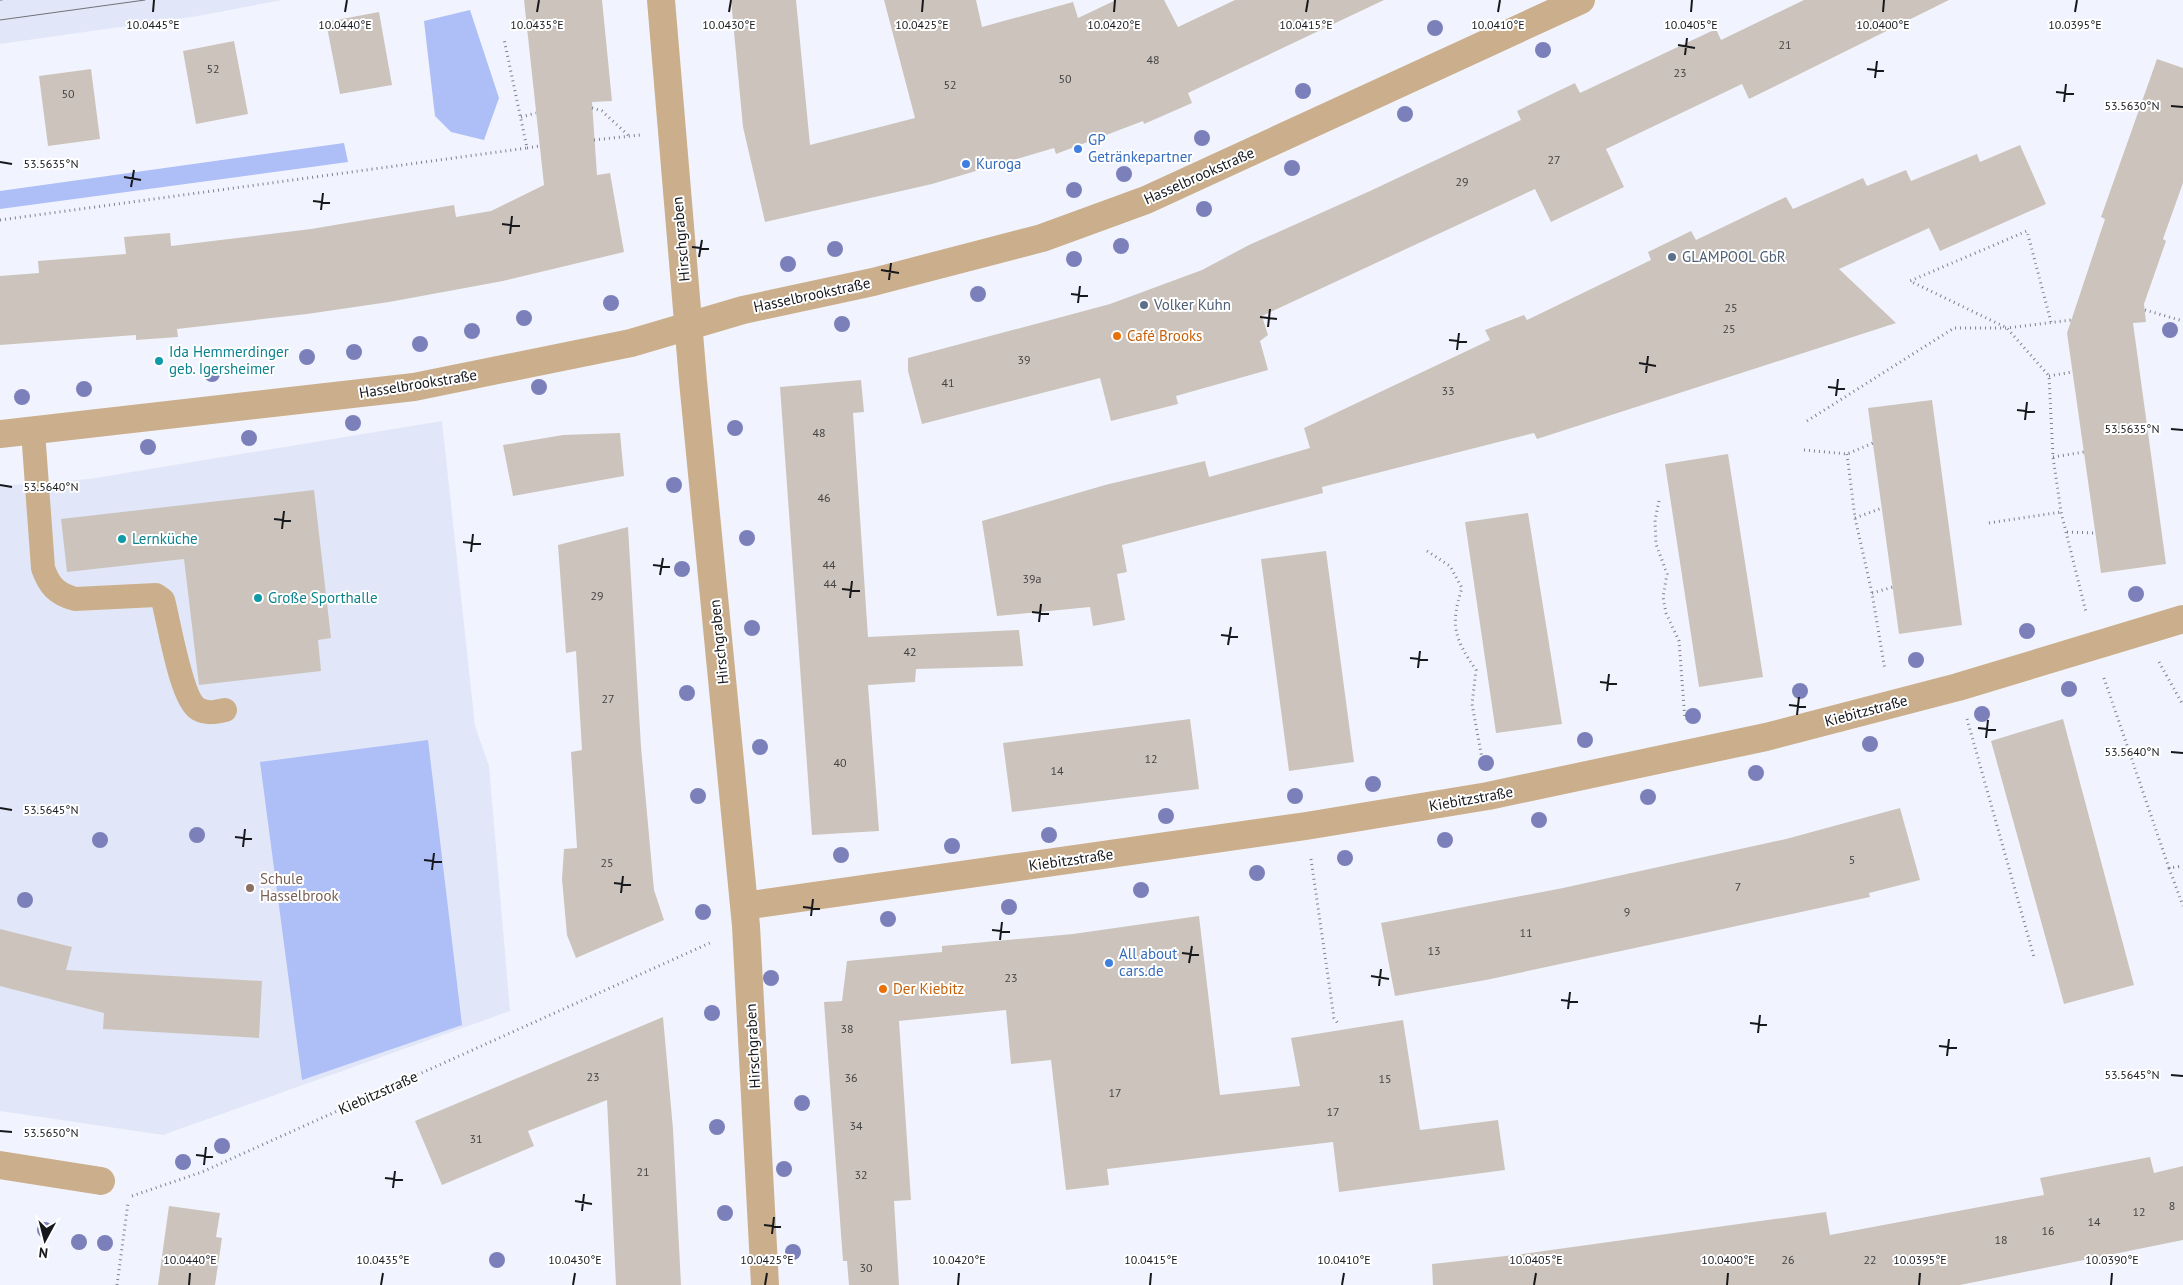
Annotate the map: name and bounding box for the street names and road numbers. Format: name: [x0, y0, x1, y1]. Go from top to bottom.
street label: Hasselbrookstraße: [1141, 143, 1257, 208]
street label: Hirschgraben: [667, 196, 694, 282]
street label: Hasselbrookstraße: [752, 273, 872, 316]
street label: Hasselbrookstraße: [358, 365, 478, 402]
street label: Hirschgraben: [705, 599, 732, 685]
street label: Kiebitzstraße: [1822, 690, 1909, 731]
street label: Kiebitzstraße: [1427, 782, 1514, 815]
street label: Kiebitzstraße: [1027, 844, 1114, 875]
street label: Hirschgraben: [741, 1003, 764, 1089]
street label: Kiebitzstraße: [335, 1067, 421, 1119]

